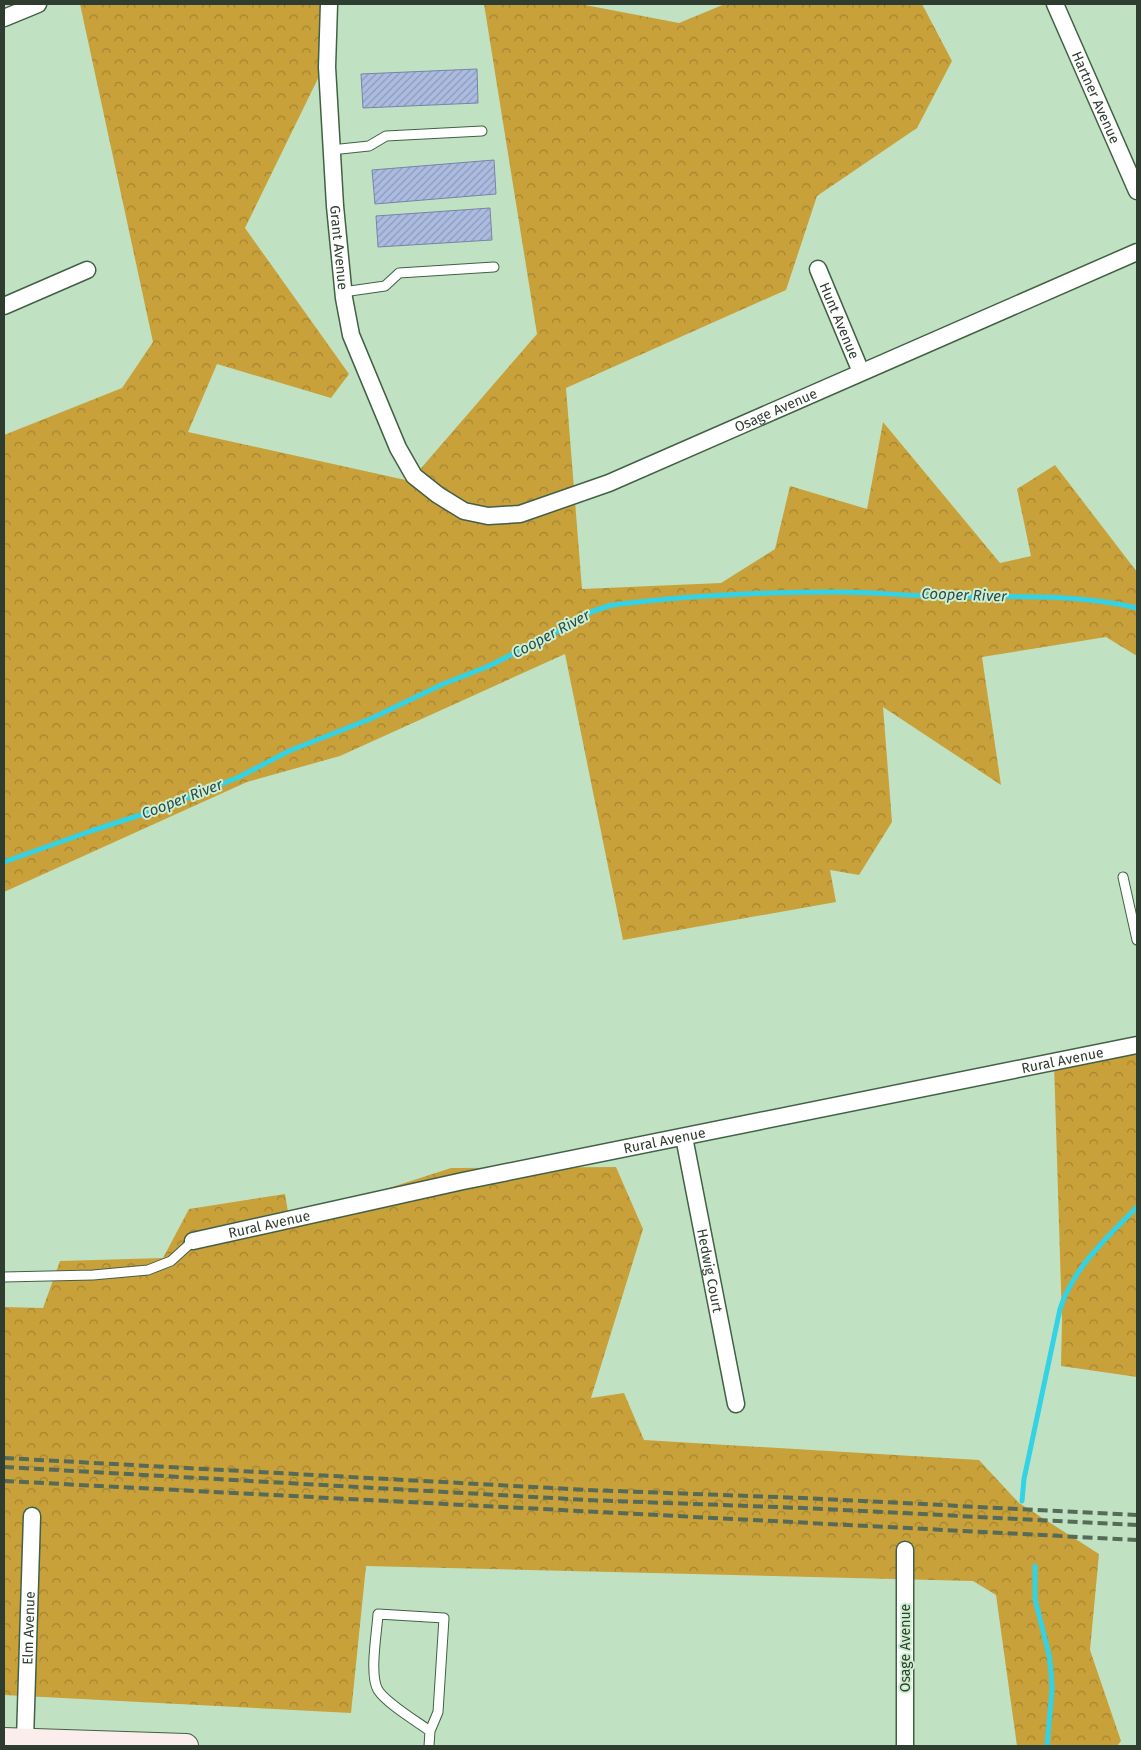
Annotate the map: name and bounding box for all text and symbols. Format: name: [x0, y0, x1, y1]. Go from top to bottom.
street label: Hartner Avenue: [1068, 49, 1123, 146]
street label: Grant Avenue: [326, 205, 351, 291]
street label: Hunt Avenue: [816, 280, 863, 362]
street label: Osage Avenue: [732, 385, 820, 436]
water label: Cooper River: [921, 585, 1008, 606]
water label: Cooper River: [509, 605, 594, 662]
water label: Cooper River: [139, 775, 226, 823]
street label: Rural Avenue: [1020, 1044, 1105, 1077]
street label: Rural Avenue: [622, 1124, 707, 1157]
street label: Rural Avenue: [227, 1207, 312, 1242]
street label: Hedwig Court: [693, 1227, 726, 1315]
street label: Elm Avenue: [19, 1591, 39, 1665]
street label: Osage Avenue: [897, 1604, 914, 1692]

